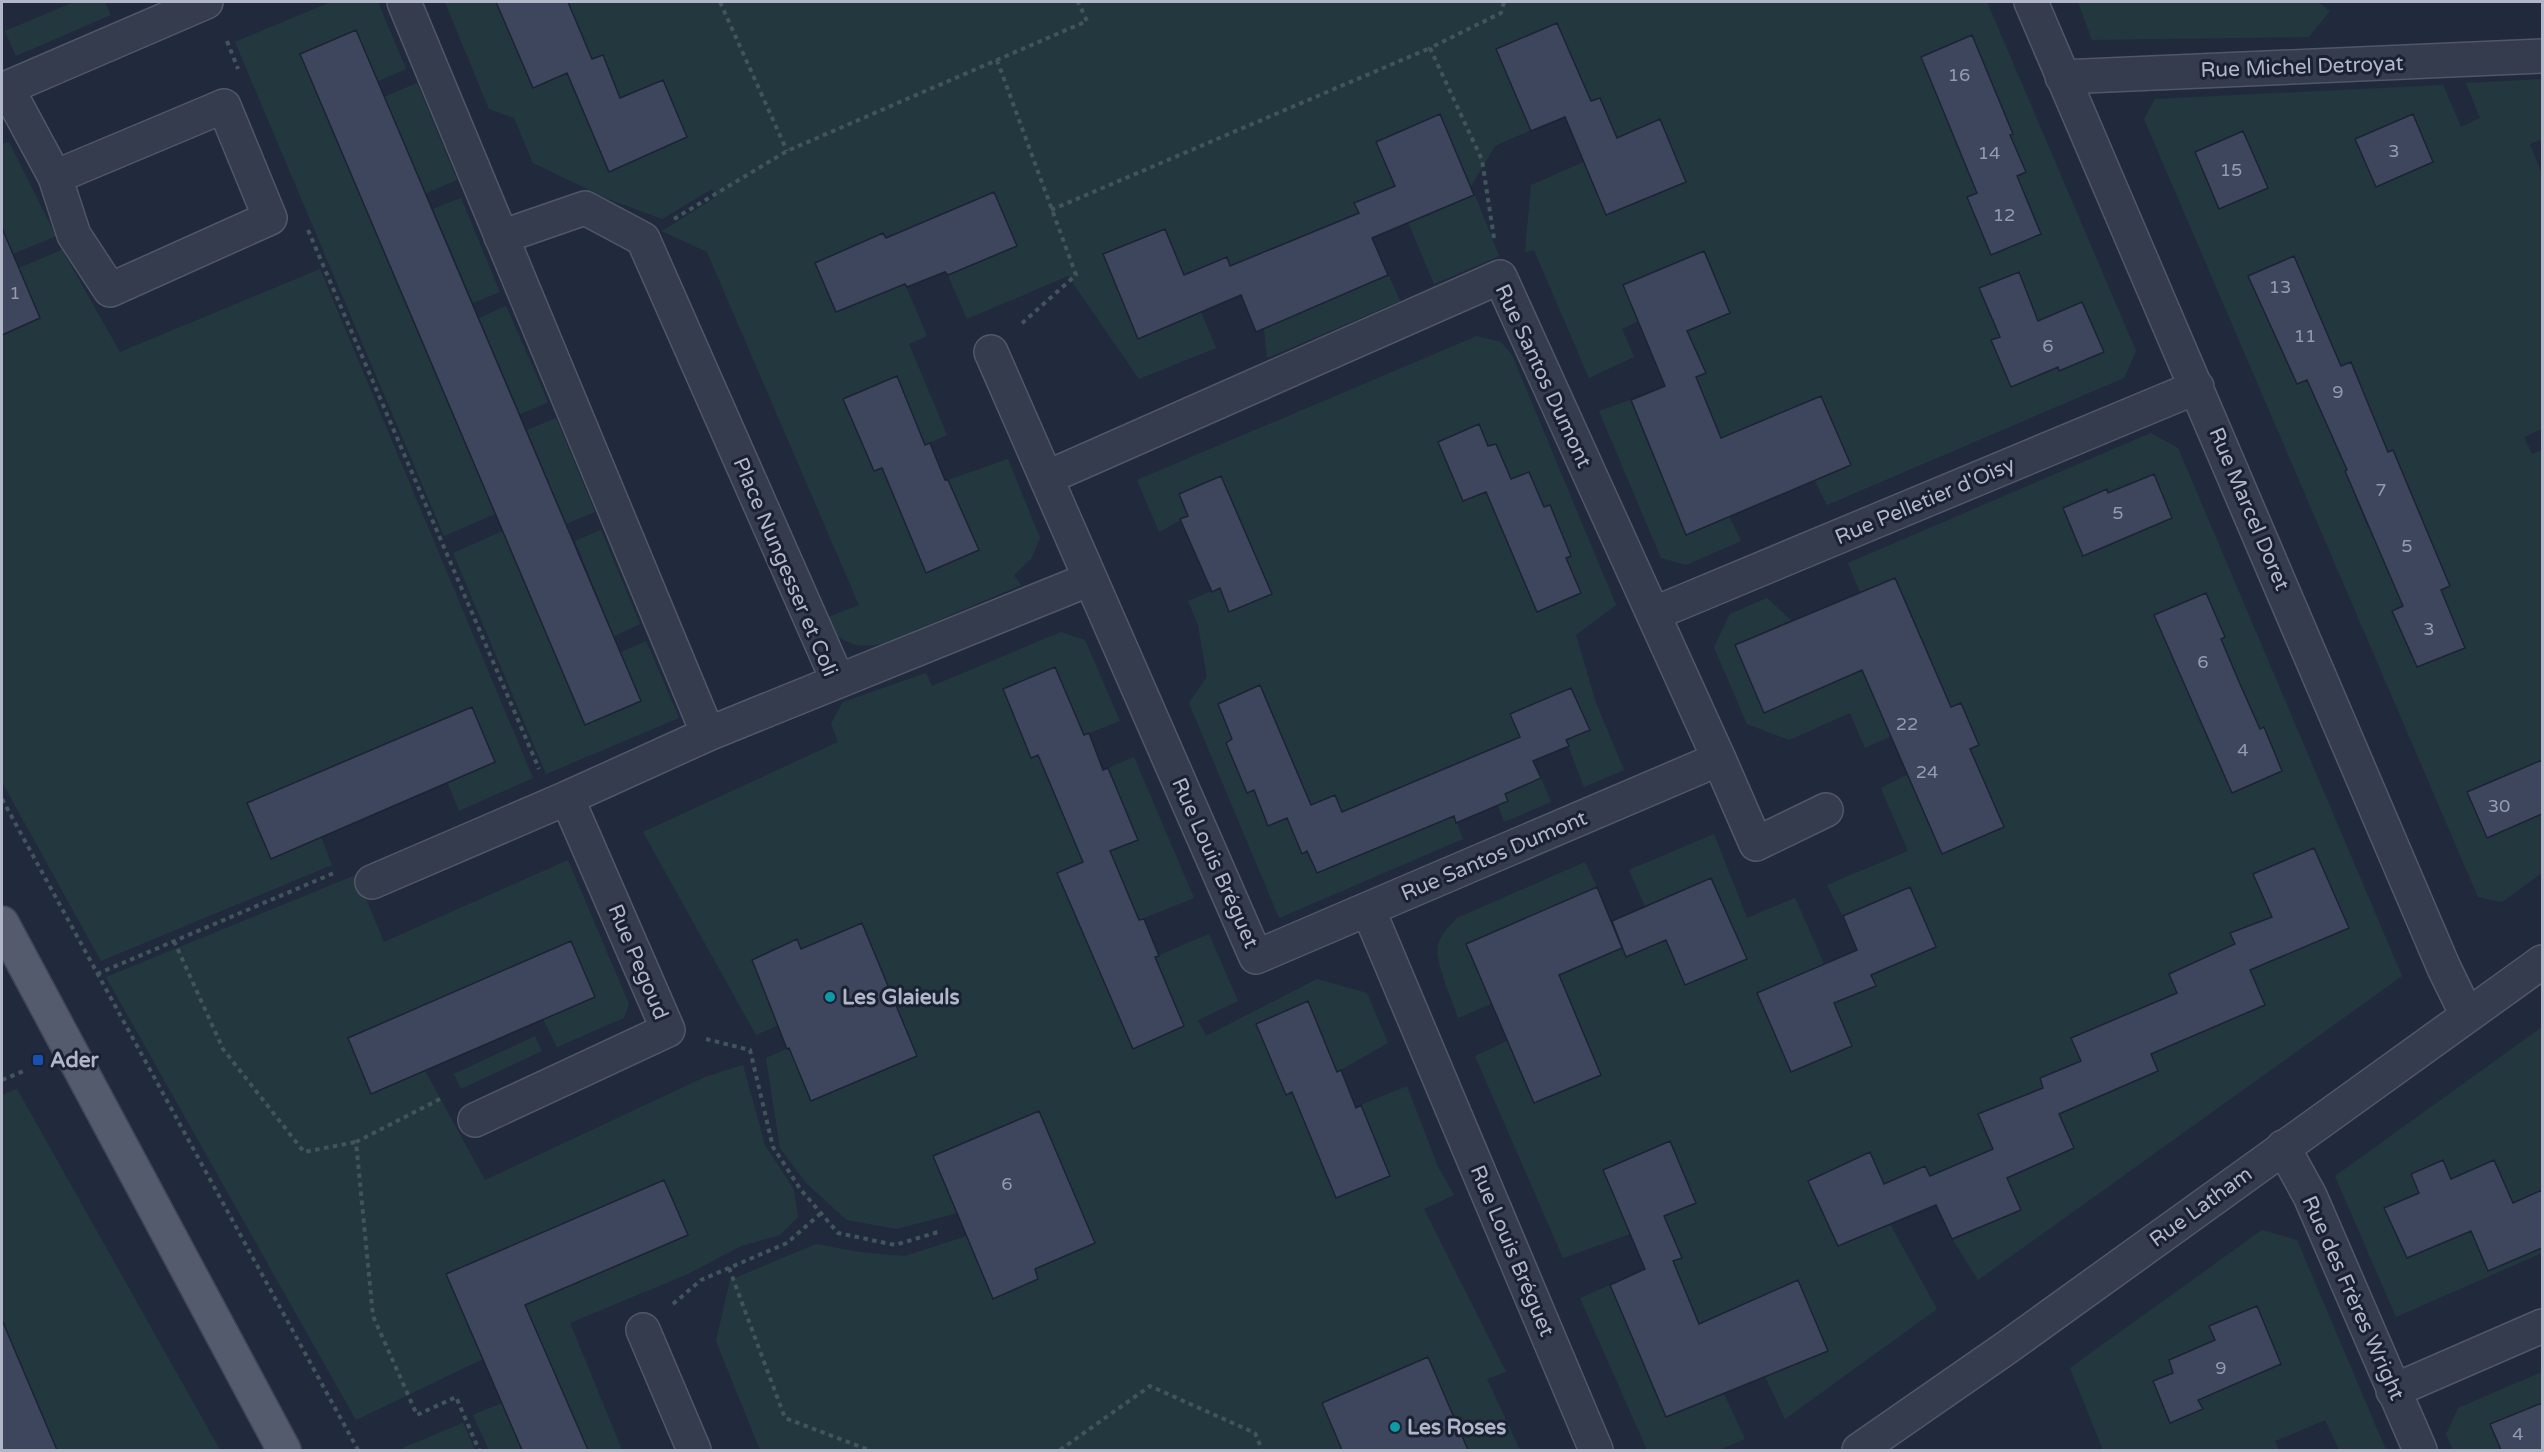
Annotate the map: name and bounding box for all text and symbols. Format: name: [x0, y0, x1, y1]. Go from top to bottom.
street label: Rue Michel Detroyat: [2200, 51, 2404, 83]
house number: 16: [1948, 64, 1970, 86]
house number: 3: [2388, 140, 2400, 162]
house number: 14: [1978, 142, 2000, 164]
house number: 15: [2220, 159, 2242, 181]
house number: 12: [1993, 204, 2015, 226]
house number: 13: [2269, 276, 2291, 298]
street label: Rue Santos Dumont: [1490, 280, 1596, 472]
house number: 1: [9, 282, 21, 304]
house number: 11: [2294, 325, 2316, 347]
house number: 6: [2042, 335, 2054, 357]
house number: 9: [2332, 381, 2344, 403]
street label: Rue Marcel Doret: [2203, 424, 2295, 594]
street label: Rue Pelletier d'Oisy: [1831, 452, 2019, 550]
street label: Place Nungesser et Coli: [728, 454, 842, 680]
house number: 7: [2375, 479, 2387, 501]
house number: 5: [2112, 502, 2124, 524]
house number: 5: [2401, 535, 2413, 557]
house number: 3: [2423, 618, 2435, 640]
house number: 6: [2197, 651, 2209, 673]
house number: 22: [1896, 713, 1918, 735]
house number: 4: [2237, 739, 2249, 761]
house number: 24: [1916, 761, 1938, 783]
street label: Rue Louis Bréguet: [1166, 774, 1264, 952]
house number: 30: [2488, 795, 2510, 817]
street label: Rue Santos Dumont: [1397, 806, 1591, 906]
street label: Rue Pegoud: [602, 901, 674, 1023]
place label: Les Glaieuls: [842, 985, 960, 1010]
marker: Les Glaieuls: [823, 990, 837, 1004]
place label: Ader: [50, 1048, 100, 1073]
marker: Ader: [31, 1053, 45, 1067]
street label: Rue Latham: [2145, 1161, 2257, 1253]
street label: Rue Louis Bréguet: [1465, 1162, 1559, 1340]
house number: 6: [1001, 1173, 1013, 1195]
street label: Rue des Frères Wright: [2297, 1192, 2409, 1404]
house number: 9: [2215, 1357, 2227, 1379]
place label: Les Roses: [1407, 1415, 1506, 1440]
marker: Les Roses: [1388, 1420, 1402, 1434]
house number: 4: [2512, 1423, 2524, 1445]

